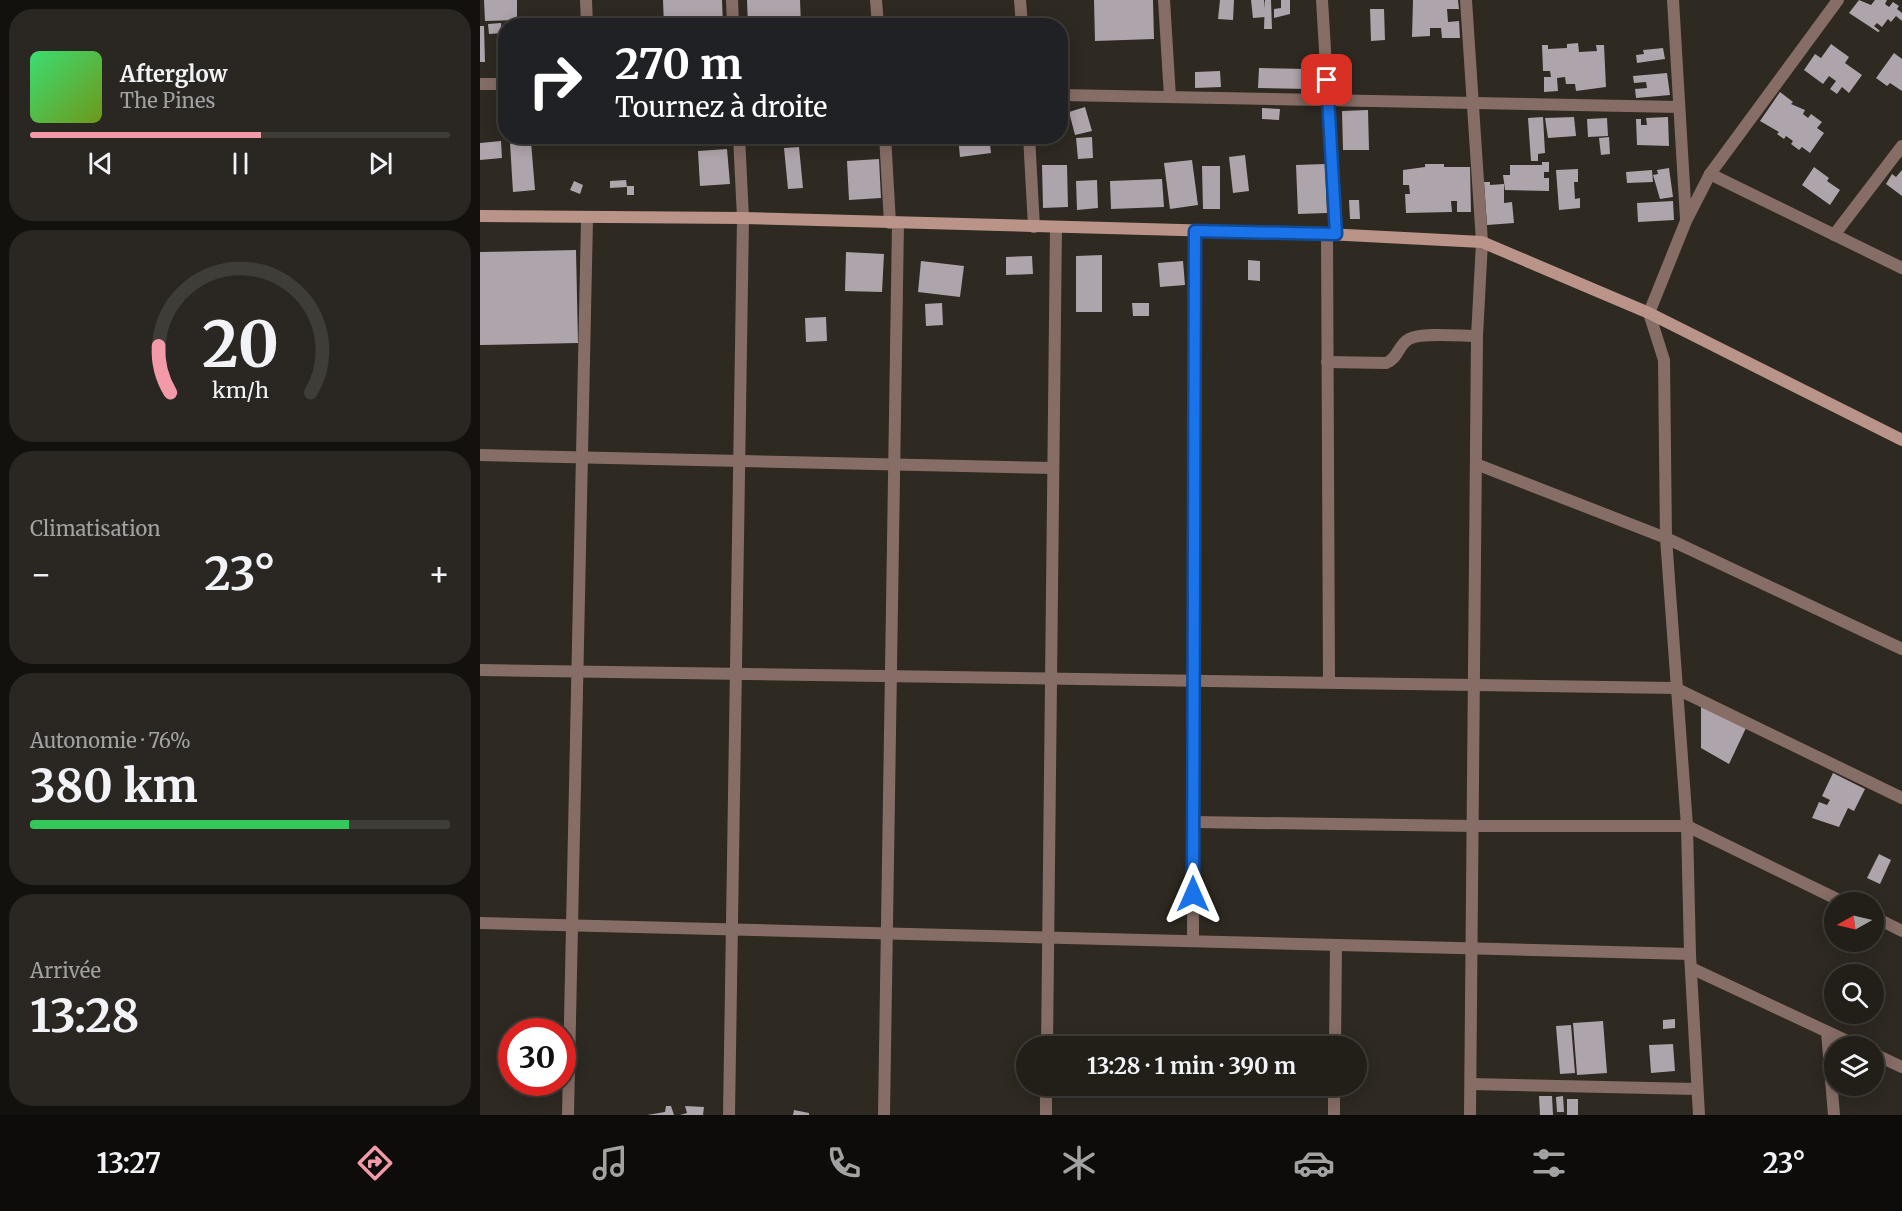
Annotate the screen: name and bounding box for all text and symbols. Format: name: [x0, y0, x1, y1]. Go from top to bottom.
text: 270 m: [615, 38, 742, 90]
icon: right: [516, 42, 594, 120]
pin: [1301, 54, 1352, 105]
text: Afterglow: [120, 60, 227, 88]
icon: arrive: [1310, 63, 1343, 96]
text: The Pines: [120, 88, 215, 113]
text: Tournez à droite: [615, 90, 827, 124]
icon: previous: [84, 147, 117, 180]
icon: pause: [224, 147, 257, 180]
icon: next: [364, 147, 397, 180]
text: 20: [201, 306, 279, 384]
text: km/h: [212, 378, 268, 405]
text: Climatisation: [30, 516, 161, 541]
text: 23°: [204, 546, 276, 602]
text: −: [30, 554, 52, 595]
text: +: [428, 554, 450, 595]
text: Autonomie · 76%: [30, 728, 191, 753]
text: 380 km: [30, 758, 198, 814]
position arrow: [1161, 862, 1225, 926]
north arrow: [1824, 892, 1884, 952]
map controls: [1824, 892, 1884, 1096]
text: Arrivée: [30, 958, 101, 983]
button: search: [1824, 964, 1884, 1024]
text: 13:28: [30, 988, 139, 1044]
speed limit sign: 30: [498, 1018, 576, 1096]
button: layers: [1824, 1036, 1884, 1096]
text: 13:28 · 1 min · 390 m: [1087, 1052, 1296, 1080]
icon: directions: [354, 1142, 396, 1184]
icon: music: [589, 1142, 631, 1184]
icon: phone: [823, 1142, 865, 1184]
icon: climate: [1058, 1142, 1100, 1184]
icon: car: [1293, 1142, 1335, 1184]
icon: filters: [1528, 1142, 1570, 1184]
text: 13:27: [96, 1146, 161, 1180]
text: 23°: [1763, 1146, 1806, 1180]

